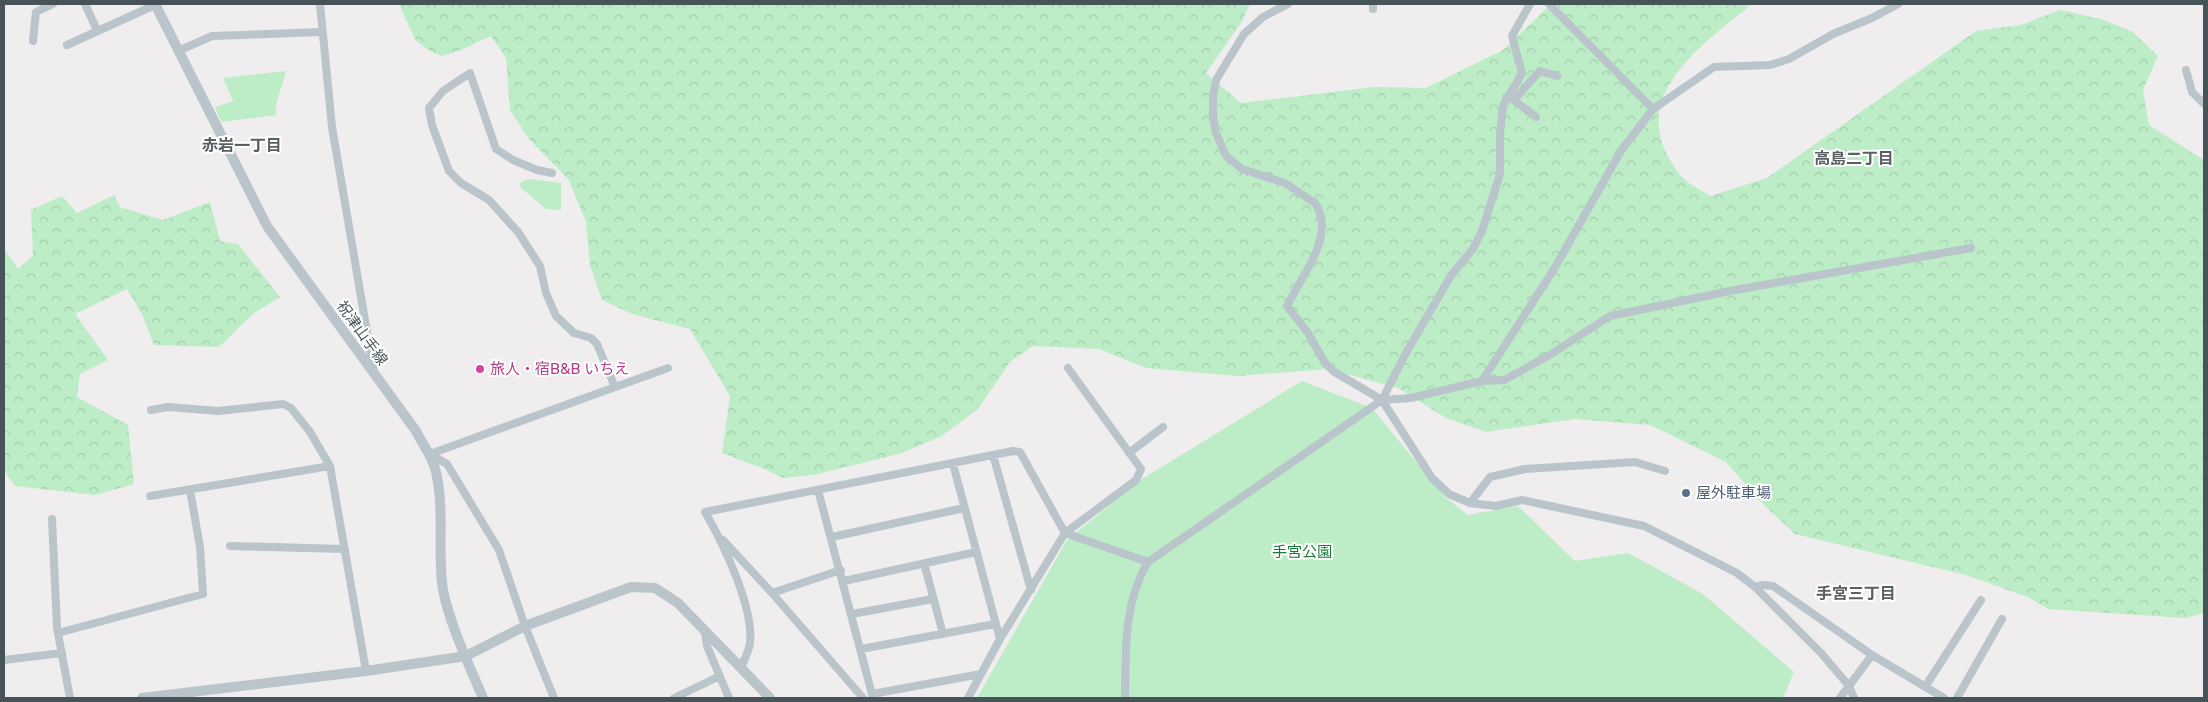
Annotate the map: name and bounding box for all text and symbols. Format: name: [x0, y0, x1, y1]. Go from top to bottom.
district label: 赤岩一丁目: [202, 136, 282, 155]
district label: 高島二丁目: [1814, 149, 1894, 168]
street label: 祝津山手線: [333, 297, 391, 369]
place label: 旅人・宿B&B いちえ: [490, 360, 629, 378]
marker: 旅人・宿B&B いちえ: [474, 363, 486, 375]
place label: 屋外駐車場: [1696, 484, 1771, 502]
marker: 屋外駐車場: [1680, 487, 1692, 499]
park label: 手宮公園: [1272, 543, 1332, 561]
district label: 手宮三丁目: [1816, 584, 1896, 603]

